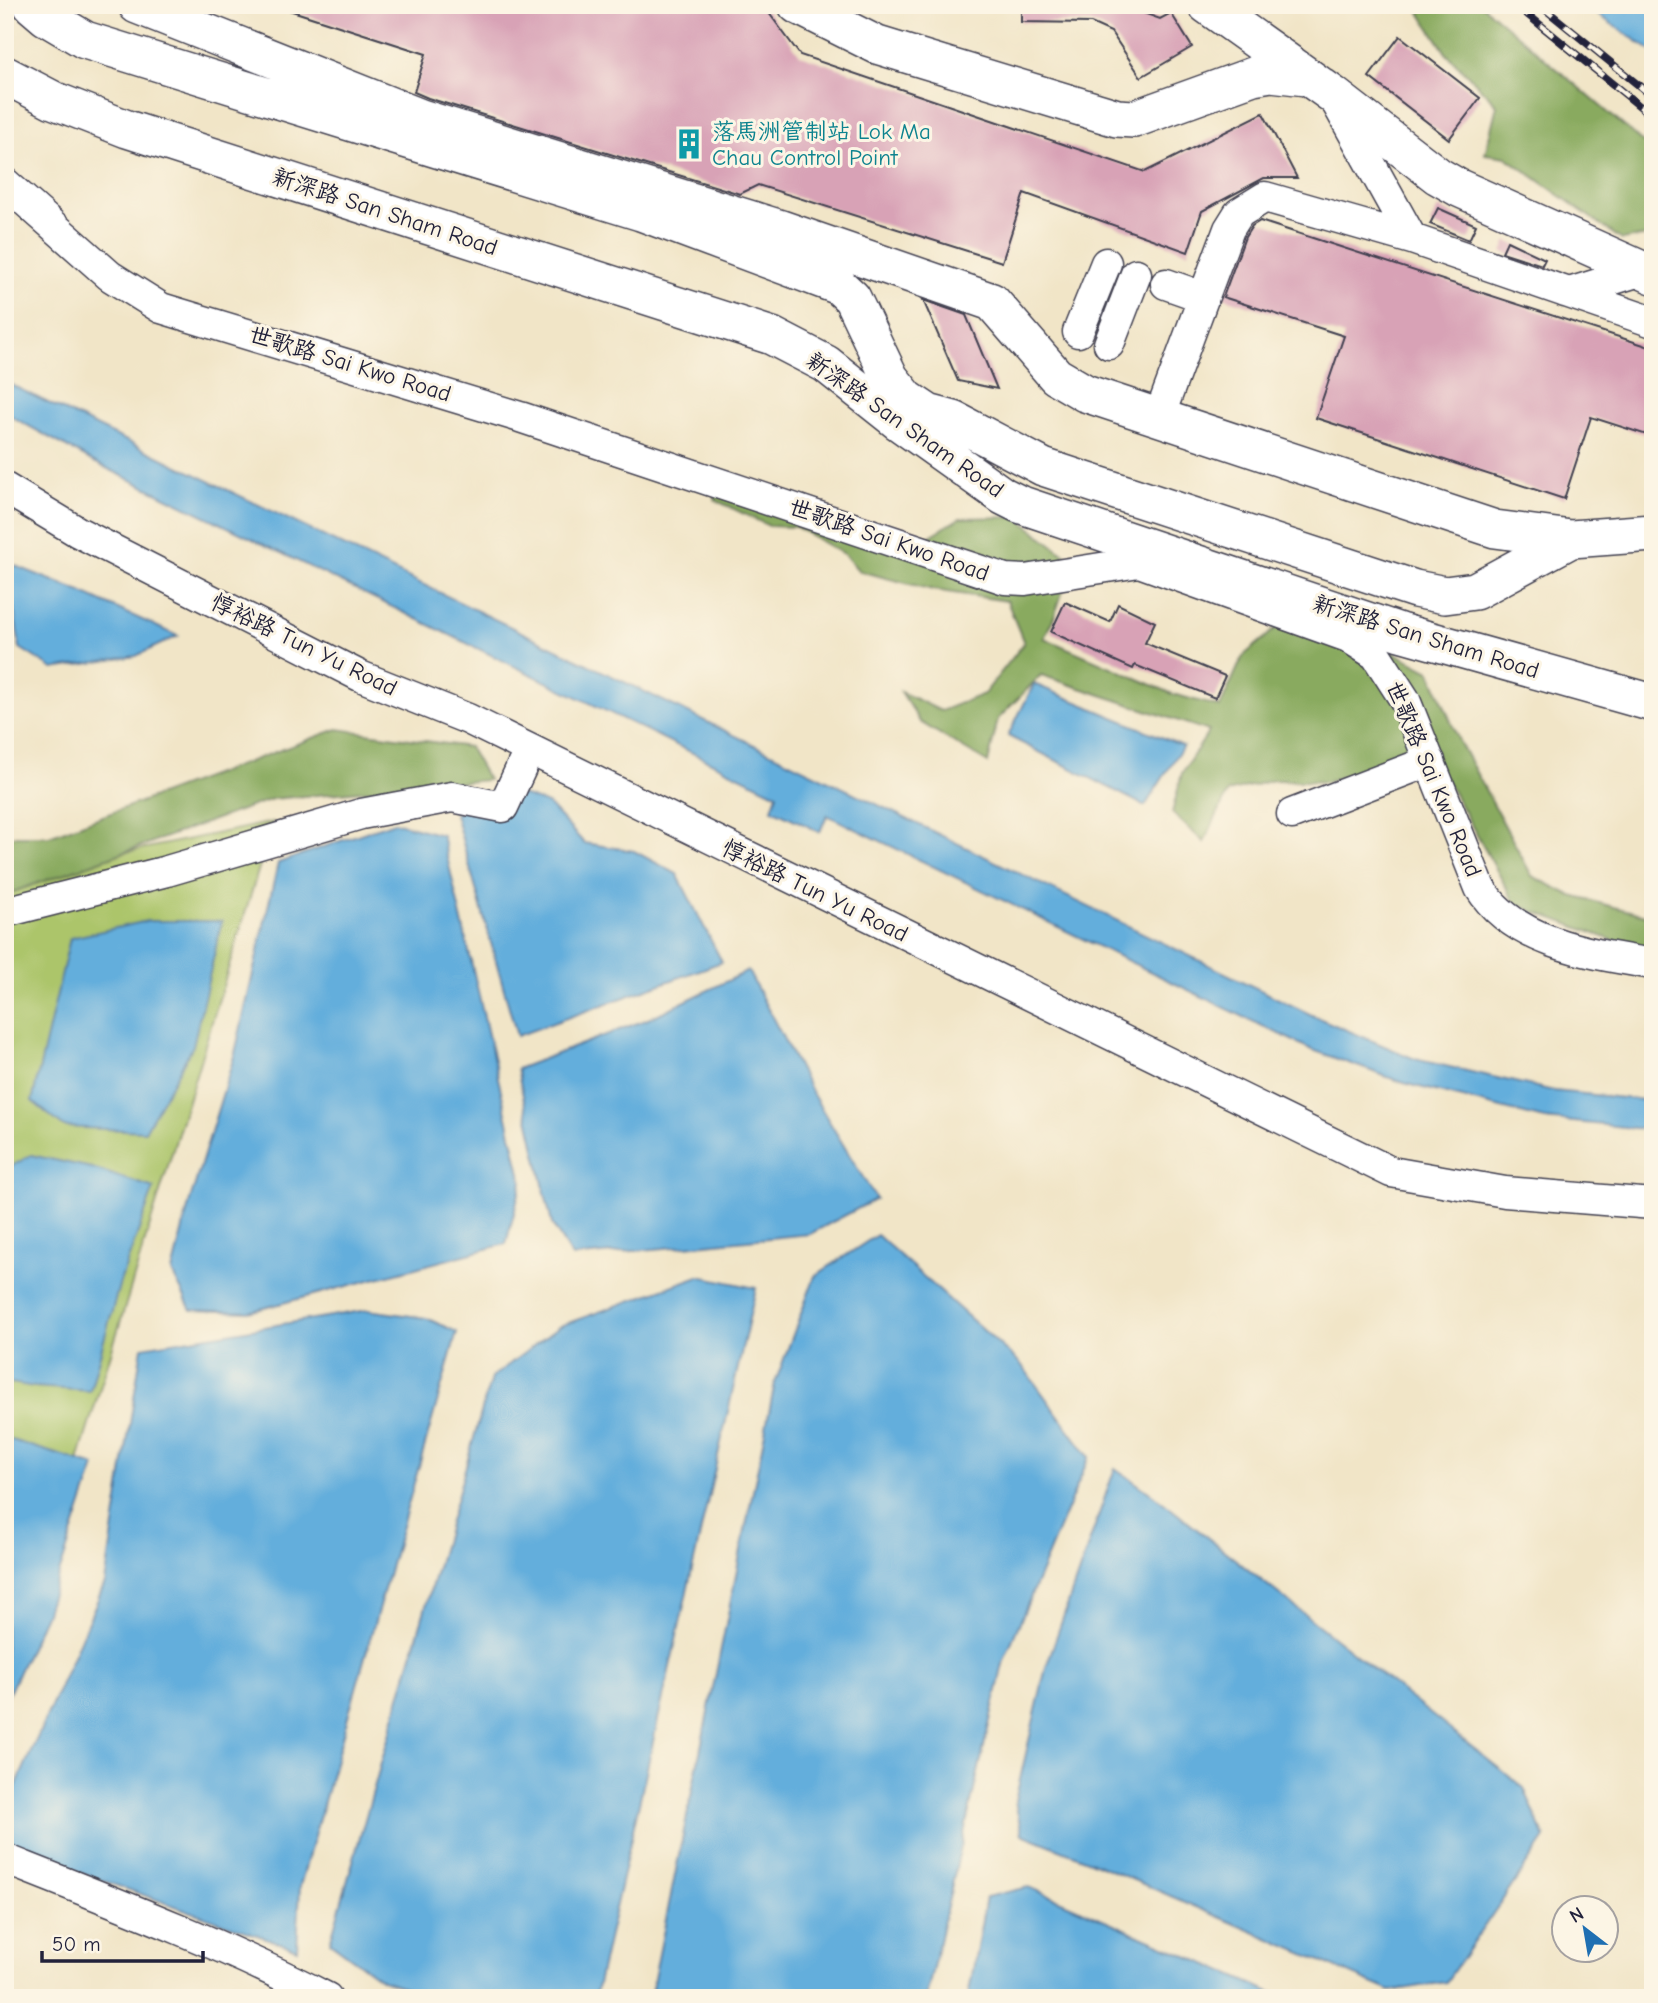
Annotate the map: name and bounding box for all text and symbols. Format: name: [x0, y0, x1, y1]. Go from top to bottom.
place label: 落馬洲管制站 Lok Ma Chau Control Point: [712, 118, 931, 171]
building icon: 落馬洲管制站 Lok Ma Chau Control Point: [672, 127, 706, 161]
street label: 新深路 San Sham Road: [269, 163, 501, 261]
street label: 世歌路 Sai Kwo Road: [246, 320, 454, 408]
street label: 新深路 San Sham Road: [801, 347, 1009, 503]
street label: 世歌路 Sai Kwo Road: [785, 493, 993, 587]
street label: 惇裕路 Tun Yu Road: [207, 588, 401, 702]
street label: 新深路 San Sham Road: [1310, 590, 1542, 684]
street label: 世歌路 Sai Kwo Road: [1381, 677, 1487, 881]
street label: 惇裕路 Tun Yu Road: [718, 834, 912, 948]
north arrow: [1550, 1895, 1620, 1965]
text: N: [1566, 1903, 1588, 1928]
scale bar: [42, 1919, 203, 1963]
text: 50 m: [52, 1932, 101, 1956]

